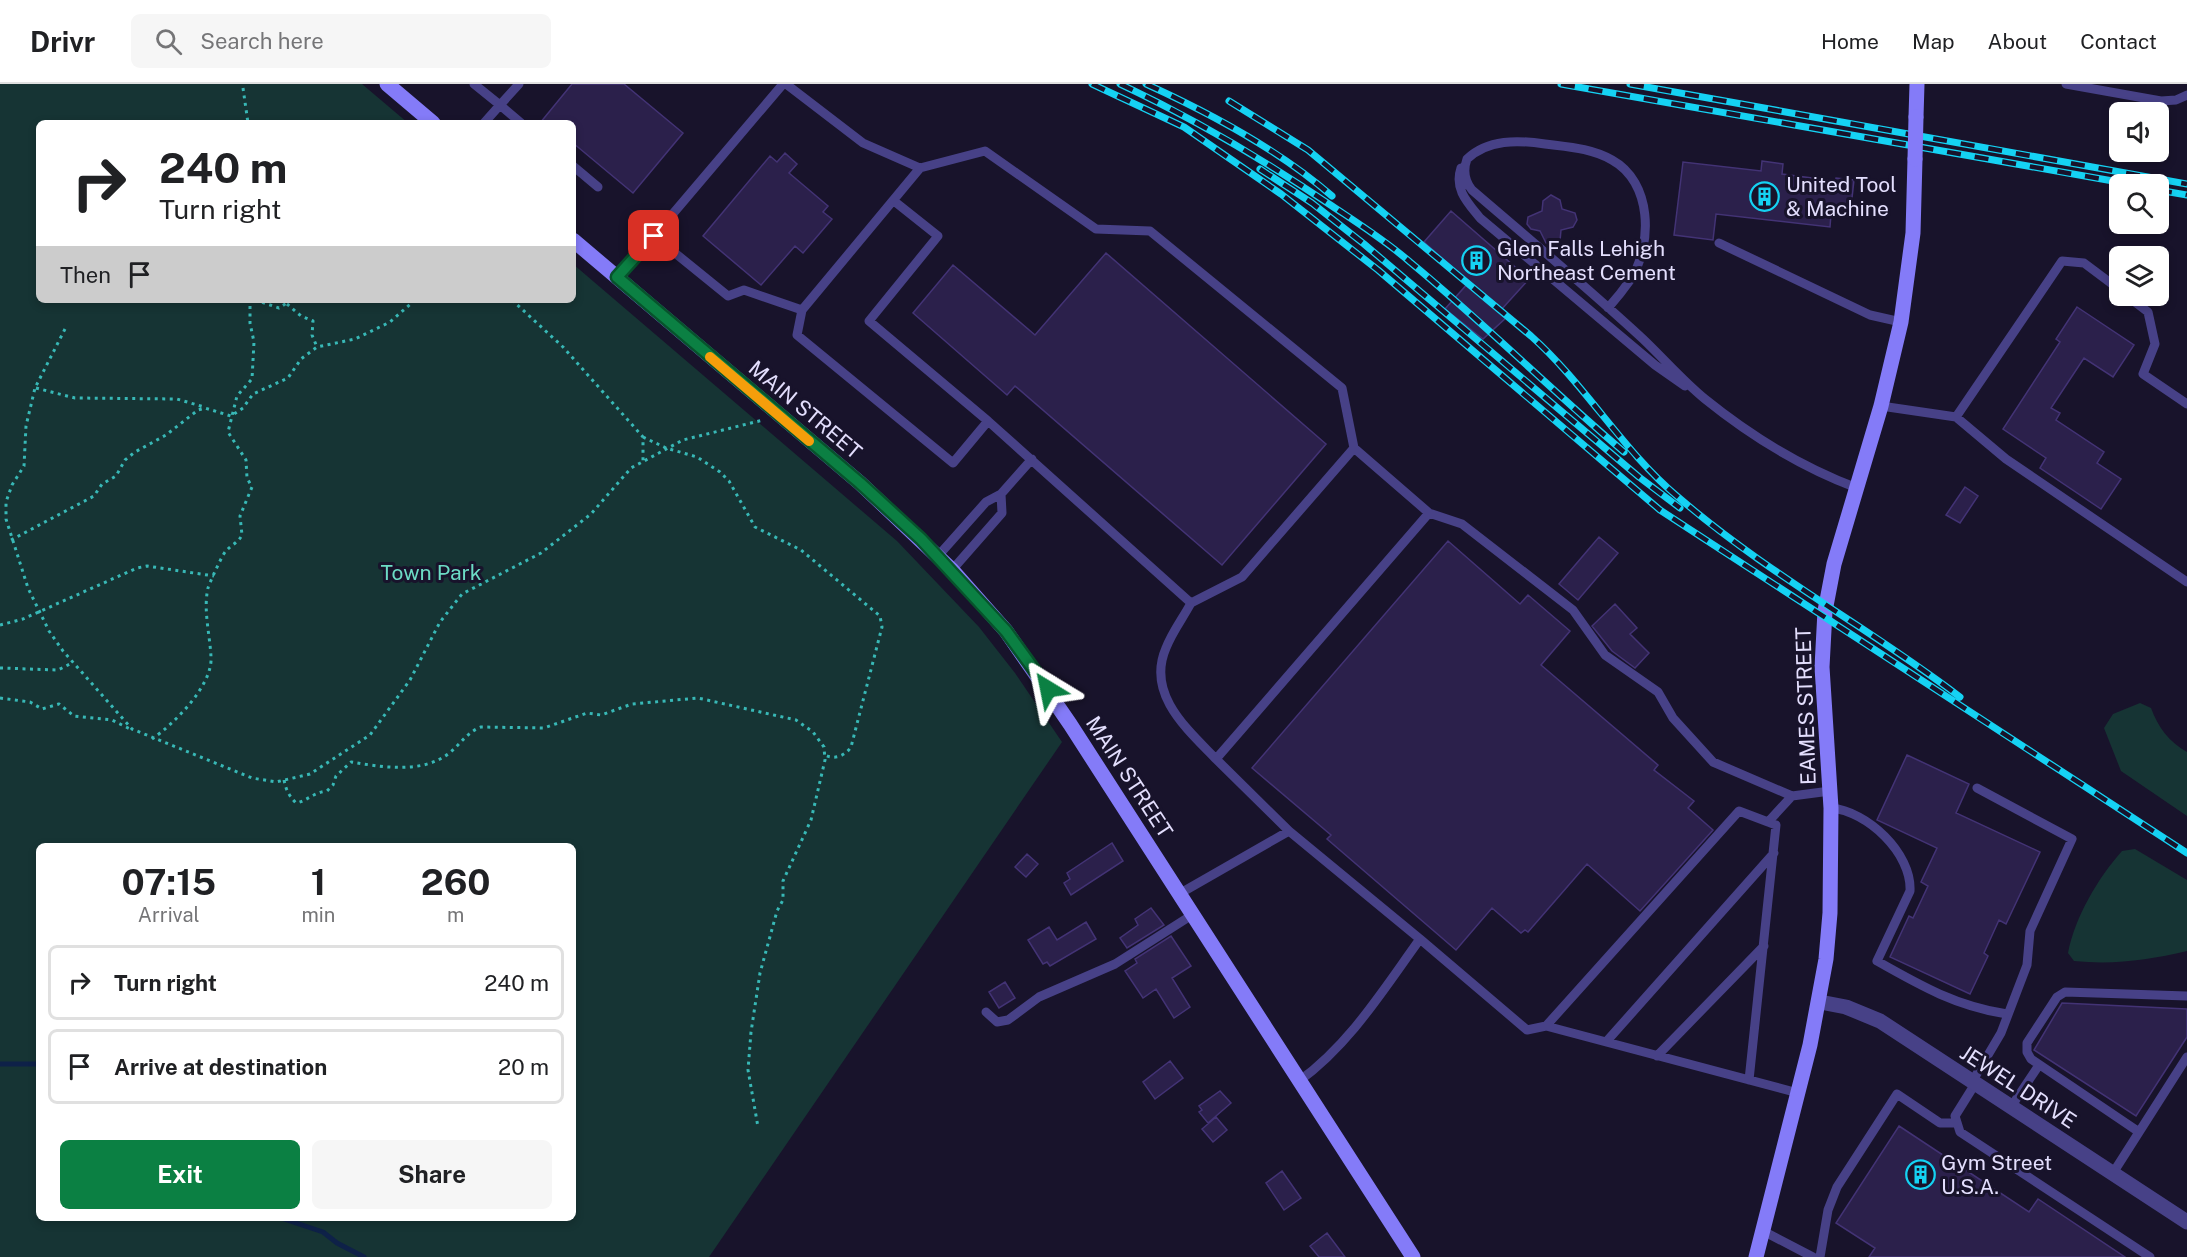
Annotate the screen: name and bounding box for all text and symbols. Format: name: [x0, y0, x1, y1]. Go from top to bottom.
search box: [131, 14, 551, 68]
text: Drivr: [30, 25, 95, 58]
icon: search: [152, 25, 185, 58]
text: Search here: [200, 28, 324, 54]
text: Home: [1821, 29, 1879, 54]
text: Map: [1912, 29, 1955, 54]
text: About: [1988, 29, 2047, 54]
text: Contact: [2080, 29, 2157, 54]
map controls: [2109, 102, 2169, 306]
button: sound: [2109, 102, 2169, 162]
text: 240 m: [159, 143, 287, 192]
icon: right: [60, 144, 138, 222]
place label: United Tool & Machine: [1786, 172, 1897, 221]
button: search: [2109, 174, 2169, 234]
building icon: United Tool & Machine: [1749, 181, 1781, 213]
text: Turn right: [159, 193, 282, 225]
pin: [628, 210, 679, 261]
icon: arrive: [637, 219, 670, 252]
place label: Glen Falls Lehigh Northeast Cement: [1497, 236, 1676, 285]
building icon: Glen Falls Lehigh Northeast Cement: [1460, 245, 1492, 277]
button: layers: [2109, 246, 2169, 306]
icon: arrive: [123, 258, 156, 291]
text: Then: [60, 262, 111, 288]
street label: MAIN STREET: [744, 355, 867, 464]
park label: Town Park: [380, 560, 482, 585]
street label: EAMES STREET: [1790, 627, 1821, 785]
position arrow: [1016, 657, 1080, 721]
street label: MAIN STREET: [1081, 711, 1178, 842]
text: 07:15: [121, 861, 216, 903]
text: 1: [311, 861, 326, 903]
text: 260: [421, 861, 491, 903]
text: Arrival: [138, 903, 200, 927]
text: min: [301, 903, 335, 927]
text: m: [447, 903, 464, 927]
icon: right: [63, 966, 96, 999]
text: Turn right: [114, 970, 217, 996]
text: 240 m: [484, 970, 549, 996]
street label: JEWEL DRIVE: [1955, 1040, 2081, 1133]
icon: arrive: [63, 1050, 96, 1083]
text: Arrive at destination: [114, 1054, 327, 1080]
text: 20 m: [498, 1054, 549, 1080]
button: Exit: [60, 1140, 300, 1209]
button: Share: [312, 1140, 552, 1209]
place label: Gym Street U.S.A.: [1941, 1150, 2052, 1199]
building icon: Gym Street U.S.A.: [1904, 1159, 1936, 1191]

